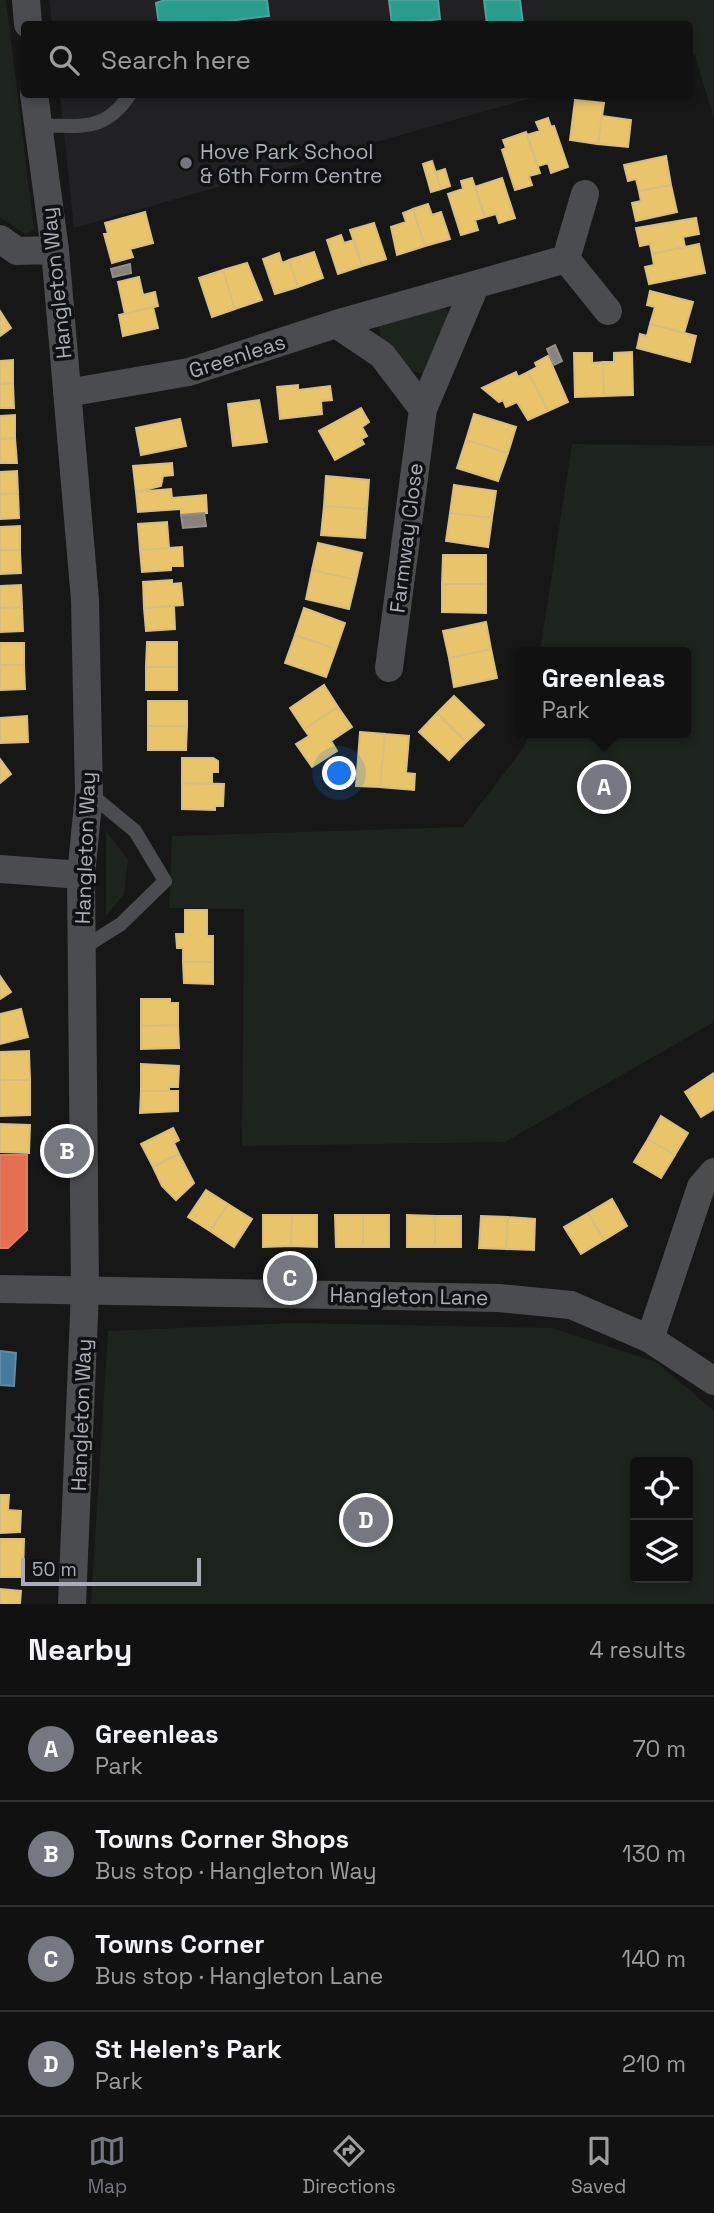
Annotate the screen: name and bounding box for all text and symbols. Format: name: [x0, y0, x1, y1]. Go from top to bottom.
search box: [21, 21, 693, 98]
icon: search: [45, 41, 83, 79]
text: Search here: [101, 43, 251, 77]
place label: Hove Park School & 6th Form Centre: [200, 138, 383, 189]
marker: Hove Park School & 6th Form Centre: [178, 155, 194, 171]
street label: Hangleton Way: [35, 206, 77, 360]
street label: Greenleas: [185, 328, 289, 384]
street label: Farmway Close: [383, 461, 429, 615]
popup: [516, 647, 691, 738]
text: Greenleas: [542, 661, 665, 695]
text: Park: [542, 695, 590, 725]
your location: [322, 756, 356, 790]
pin: A: [581, 761, 627, 813]
street label: Hangleton Way: [69, 771, 101, 925]
pin: B: [44, 1125, 90, 1177]
pin: C: [267, 1252, 313, 1304]
street label: Hangleton Lane: [329, 1281, 489, 1311]
street label: Hangleton Way: [65, 1338, 97, 1492]
map controls: [630, 1457, 693, 1583]
button: locate: [630, 1457, 693, 1520]
pin: D: [343, 1494, 389, 1546]
button: layers: [630, 1520, 693, 1583]
scale bar: [21, 1555, 201, 1587]
text: 50 m: [32, 1557, 77, 1582]
text: Nearby: [28, 1630, 132, 1669]
text: 4 results: [589, 1635, 686, 1665]
text: Greenleas: [95, 1717, 219, 1751]
text: A: [44, 1734, 58, 1764]
text: 70 m: [633, 1734, 686, 1764]
text: Park: [95, 1751, 143, 1781]
text: Towns Corner Shops: [95, 1822, 349, 1856]
text: B: [43, 1839, 59, 1869]
text: 130 m: [622, 1839, 686, 1869]
text: Bus stop · Hangleton Way: [95, 1856, 377, 1886]
text: Towns Corner: [95, 1927, 265, 1961]
text: C: [44, 1944, 58, 1974]
text: 140 m: [622, 1944, 686, 1974]
text: Bus stop · Hangleton Lane: [95, 1961, 383, 1991]
text: St Helen's Park: [95, 2032, 282, 2066]
text: D: [43, 2049, 59, 2079]
text: 210 m: [622, 2049, 686, 2079]
text: Park: [95, 2066, 143, 2096]
tab: Map: [88, 2132, 127, 2199]
tab: Directions: [303, 2132, 396, 2199]
tab: Saved: [571, 2132, 626, 2199]

